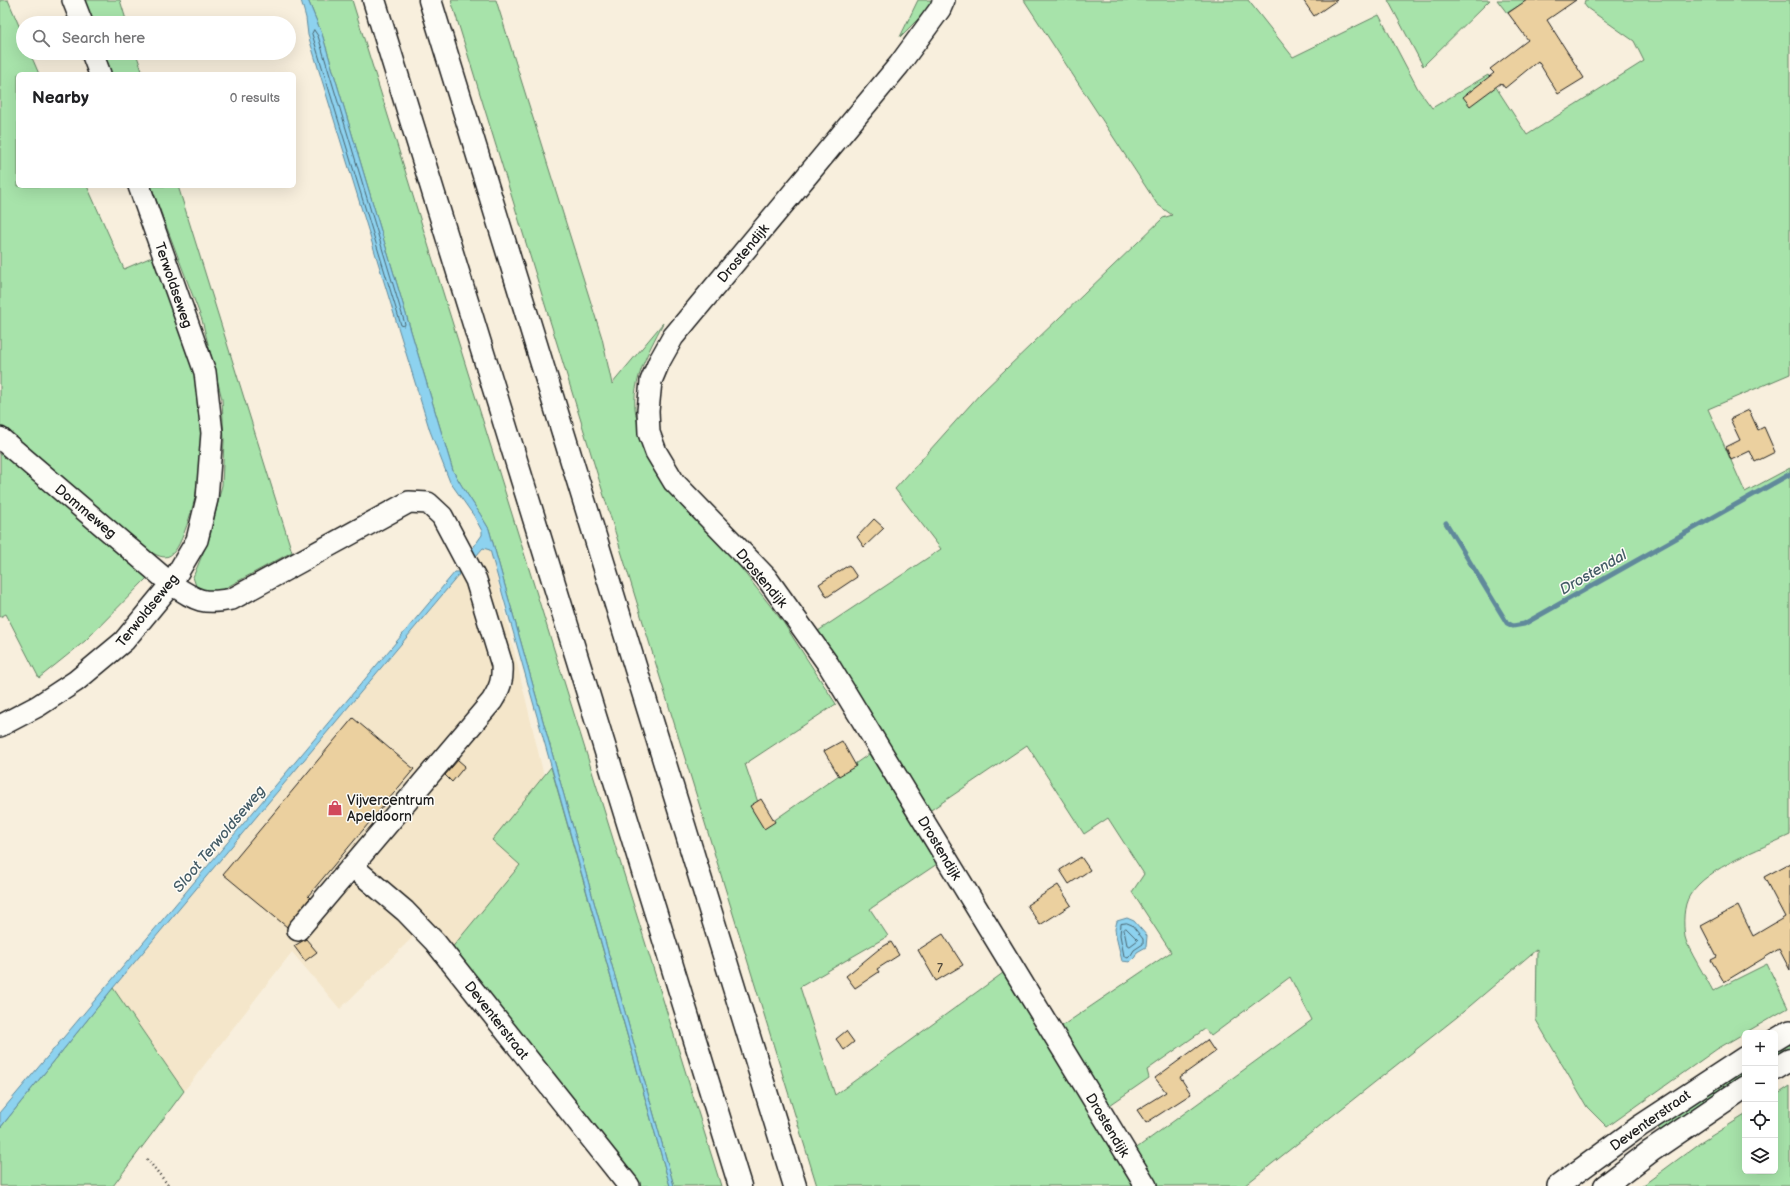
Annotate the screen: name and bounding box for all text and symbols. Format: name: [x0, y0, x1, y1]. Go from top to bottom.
search box: [16, 16, 296, 60]
icon: search: [30, 27, 52, 49]
text: Search here: [62, 29, 145, 48]
text: Nearby: [32, 88, 89, 108]
text: 0 results: [230, 90, 280, 106]
street label: Drostendijk: [714, 220, 773, 286]
street label: Terwoldseweg: [151, 240, 196, 330]
street label: Dommeweg: [51, 481, 120, 542]
street label: Drostendijk: [732, 545, 791, 611]
water label: Drostendal: [1556, 545, 1631, 599]
street label: Terwoldseweg: [113, 570, 182, 650]
water label: Sloot Terwoldseweg: [169, 781, 270, 897]
place label: Vijvercentrum Apeldoorn: [347, 792, 434, 825]
shop icon: Vijvercentrum Apeldoorn: [326, 799, 344, 817]
street label: Drostendijk: [914, 813, 965, 883]
house number: 7: [937, 961, 943, 976]
street label: Deventerstraat: [461, 978, 533, 1063]
map controls: [1742, 1030, 1778, 1174]
button: +: [1742, 1030, 1778, 1066]
button: −: [1742, 1066, 1778, 1102]
street label: Deventerstraat: [1607, 1086, 1694, 1154]
street label: Drostendijk: [1082, 1090, 1133, 1160]
button: locate: [1742, 1102, 1778, 1138]
button: layers: [1742, 1138, 1778, 1174]

